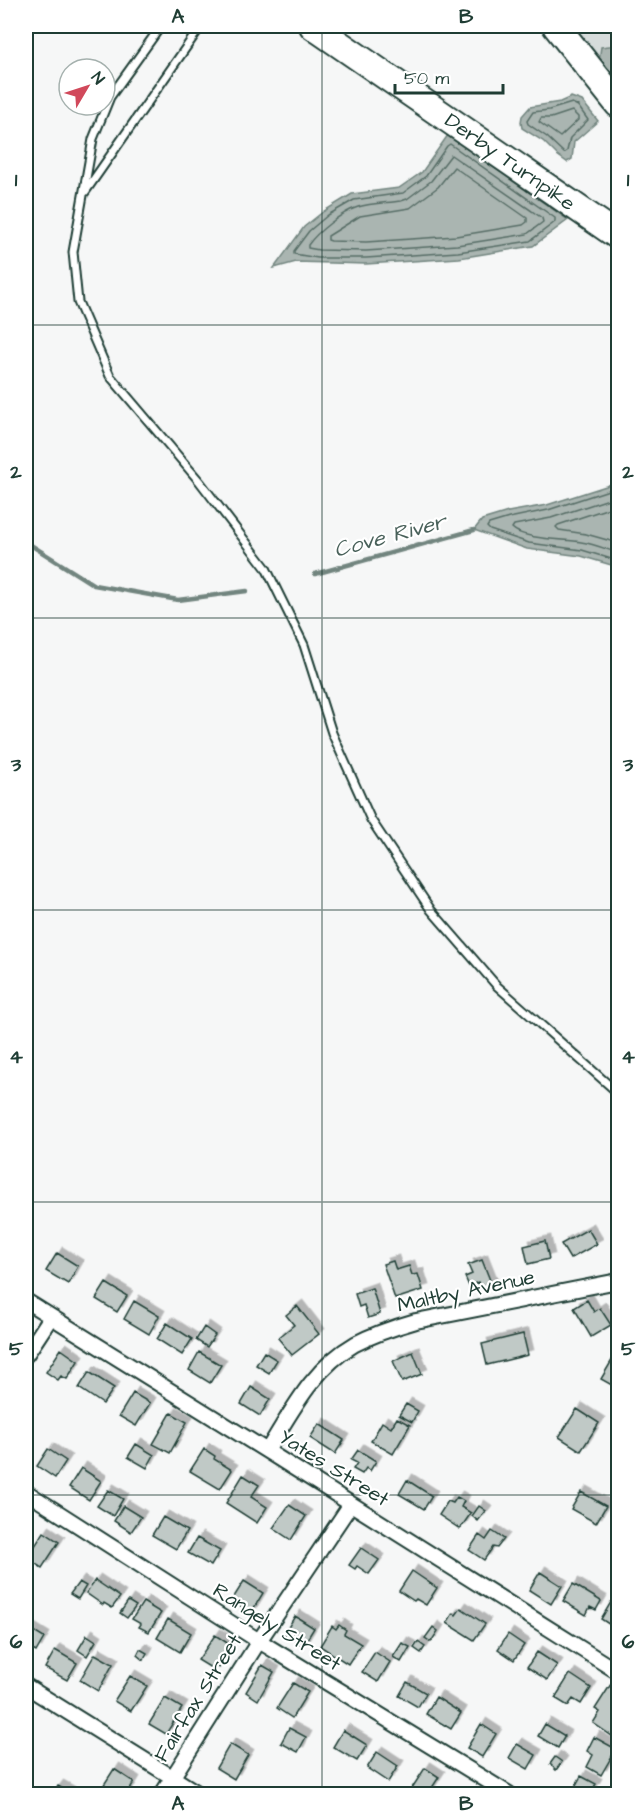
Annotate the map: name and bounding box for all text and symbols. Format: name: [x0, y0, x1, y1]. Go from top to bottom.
text: A: [172, 3, 185, 31]
text: B: [459, 3, 474, 31]
north arrow: [57, 57, 117, 117]
scale bar: [395, 57, 503, 95]
text: 50 m: [404, 66, 449, 91]
text: N: [86, 67, 110, 89]
street label: Derby Turnpike: [438, 106, 581, 219]
text: 1: [15, 166, 18, 194]
text: 1: [627, 166, 630, 194]
text: 2: [9, 458, 22, 486]
text: 2: [621, 458, 634, 486]
water label: Cove River: [331, 505, 452, 566]
text: 3: [10, 751, 22, 779]
text: 3: [622, 751, 634, 779]
text: 4: [9, 1043, 23, 1071]
text: 4: [621, 1043, 635, 1071]
street label: Maltby Avenue: [395, 1262, 538, 1322]
text: 5: [9, 1335, 24, 1363]
text: 5: [621, 1335, 636, 1363]
street label: Yates Street: [273, 1422, 395, 1514]
street label: Rangely Street: [206, 1576, 347, 1680]
text: 6: [10, 1628, 23, 1656]
street label: Fairfax Street: [147, 1628, 249, 1768]
text: 6: [622, 1628, 635, 1656]
text: A: [172, 1790, 185, 1818]
text: B: [459, 1790, 474, 1818]

